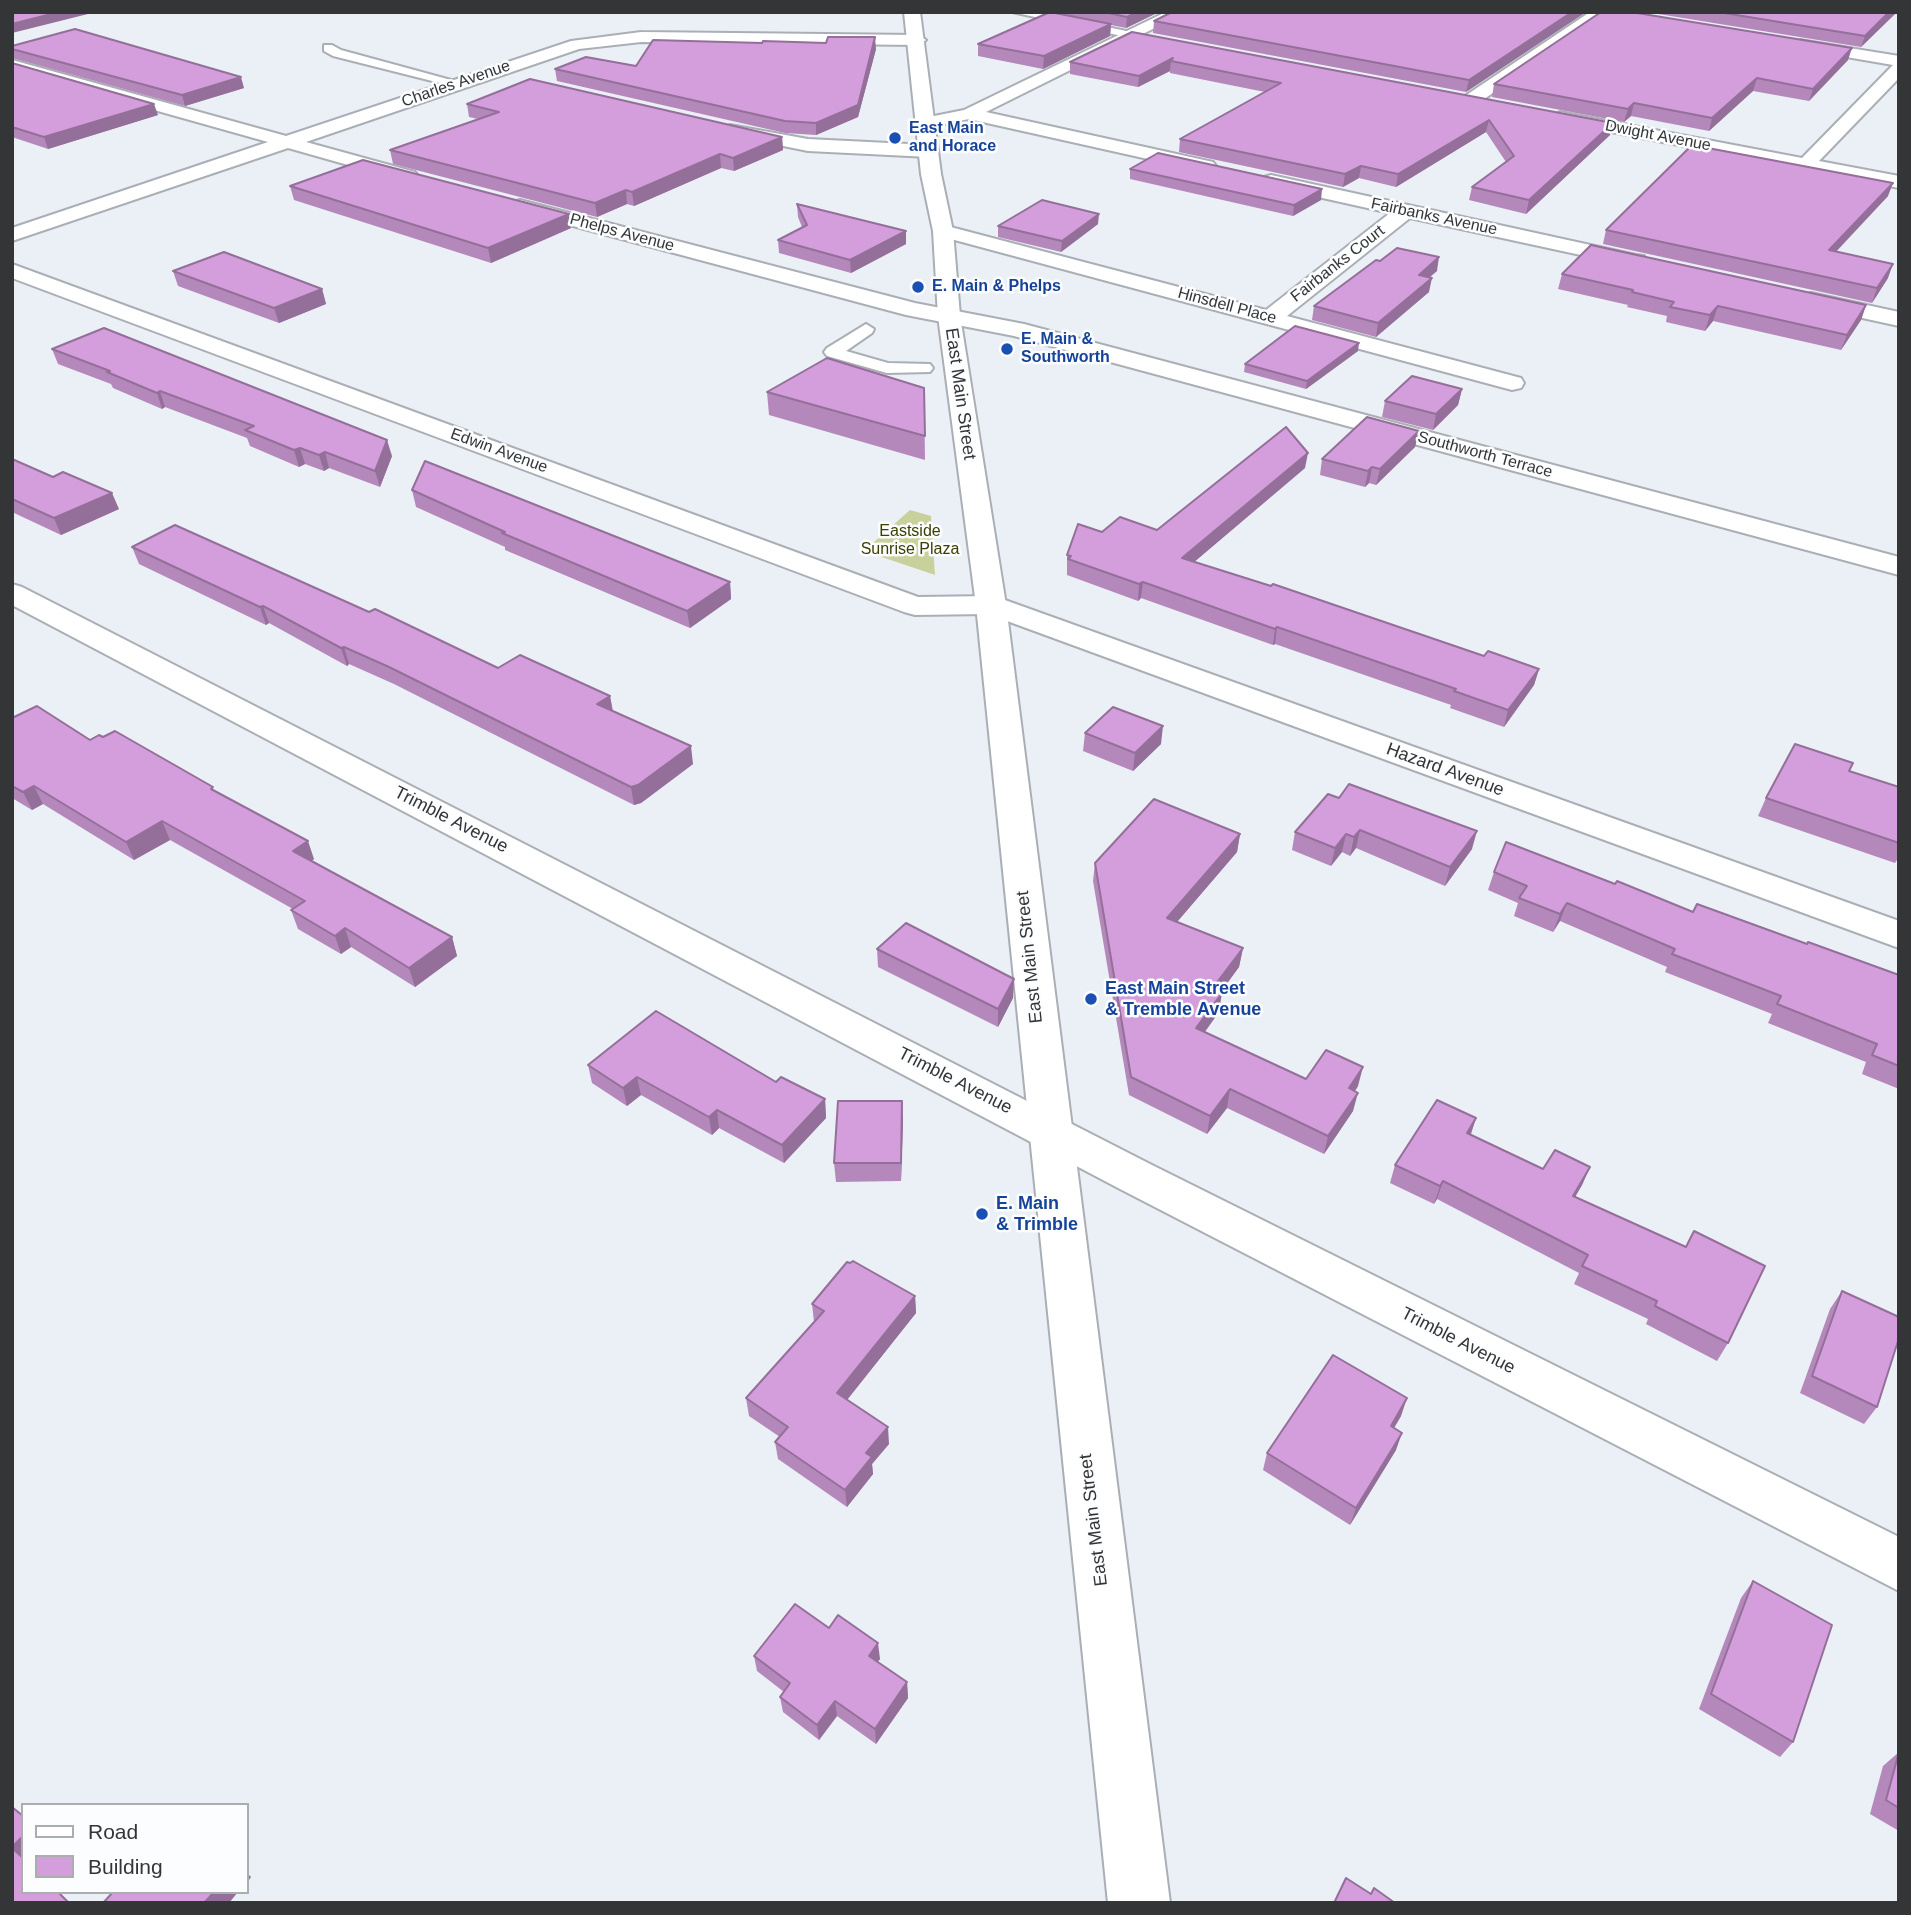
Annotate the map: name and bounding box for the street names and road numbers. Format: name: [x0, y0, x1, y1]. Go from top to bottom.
street label: Charles Avenue: [399, 56, 513, 112]
street label: Dwight Avenue: [1603, 116, 1713, 156]
street label: Fairbanks Avenue: [1369, 194, 1499, 240]
street label: Phelps Avenue: [568, 210, 676, 256]
street label: Fairbanks Court: [1287, 221, 1389, 307]
street label: Hinsdell Place: [1176, 284, 1278, 328]
street label: East Main Street: [940, 327, 980, 461]
street label: Edwin Avenue: [448, 425, 550, 477]
street label: Southworth Terrace: [1416, 428, 1554, 482]
street label: Hazard Avenue: [1383, 739, 1507, 801]
street label: Trimble Avenue: [390, 782, 512, 858]
street label: East Main Street: [1012, 890, 1048, 1024]
street label: Trimble Avenue: [894, 1043, 1016, 1119]
street label: Trimble Avenue: [1397, 1303, 1519, 1379]
street label: East Main Street: [1075, 1453, 1113, 1587]

